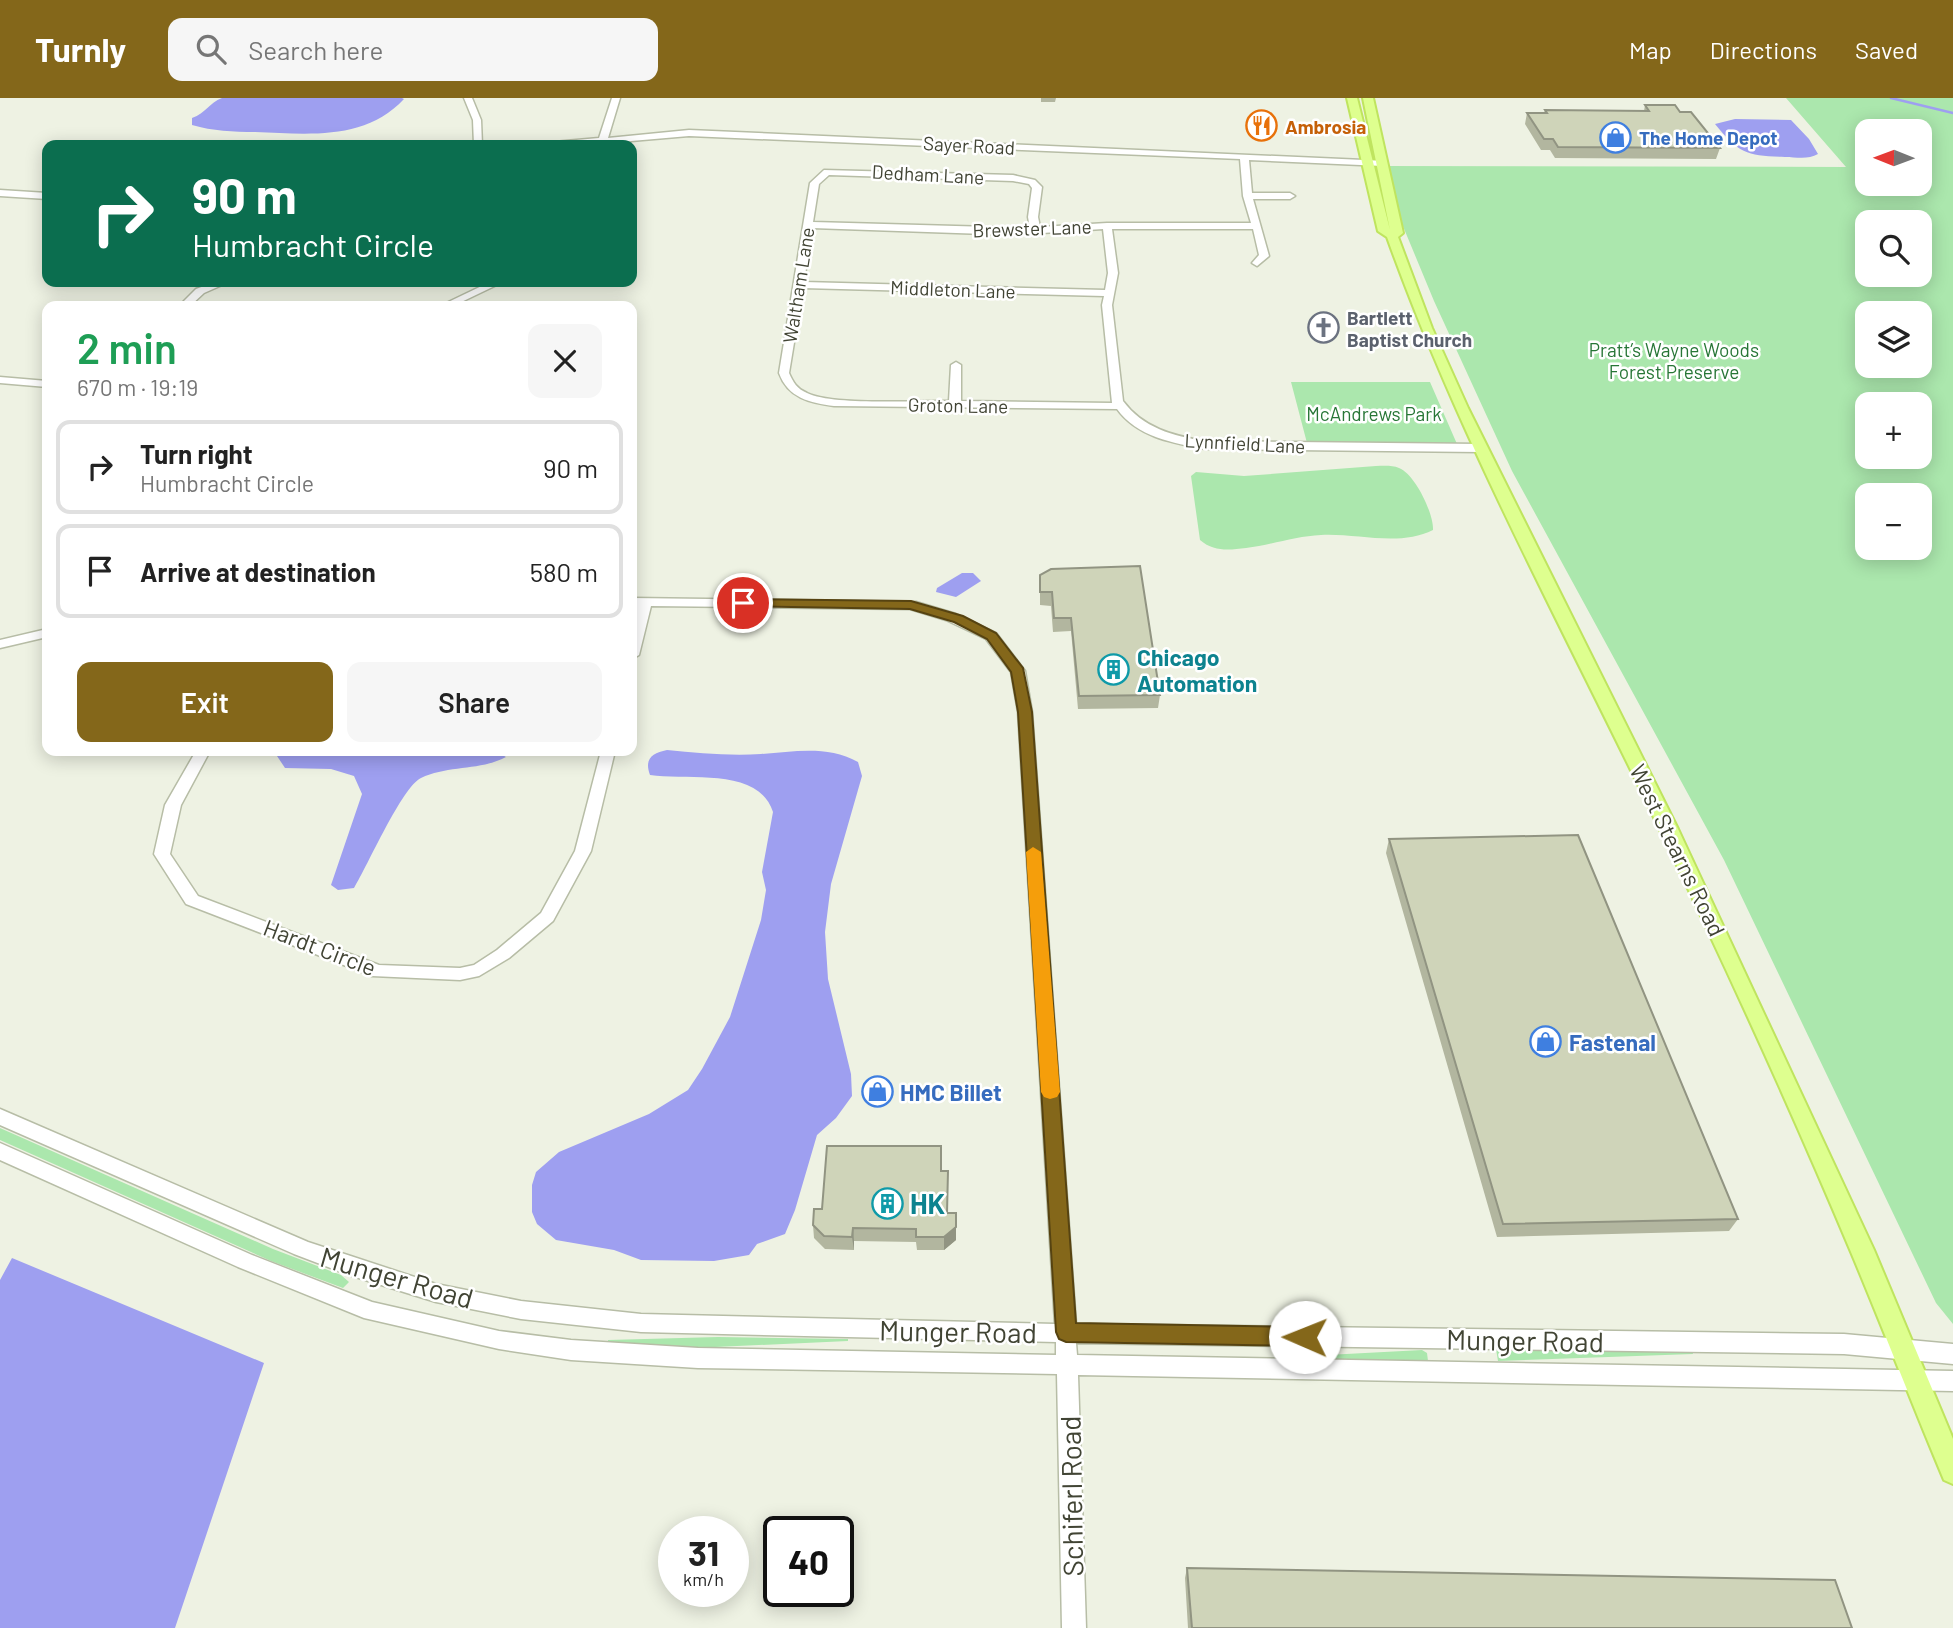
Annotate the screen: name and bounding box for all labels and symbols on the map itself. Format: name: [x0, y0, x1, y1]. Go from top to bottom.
restaurant icon: Ambrosia: [1245, 109, 1279, 143]
place label: Ambrosia: [1285, 115, 1366, 138]
north arrow: [1855, 119, 1932, 196]
shop icon: The Home Depot: [1599, 120, 1633, 154]
place label: The Home Depot: [1639, 126, 1778, 149]
street label: Sayer Road: [922, 131, 1016, 159]
street label: Dedham Lane: [871, 160, 985, 188]
street label: Brewster Lane: [972, 214, 1092, 242]
street label: Waltham Lane: [777, 225, 819, 345]
street label: Middleton Lane: [890, 275, 1016, 303]
place label: Bartlett Baptist Church: [1347, 306, 1472, 351]
church icon: Bartlett Baptist Church: [1307, 311, 1341, 345]
park label: Pratt’s Wayne Woods Forest Preserve: [1589, 338, 1759, 383]
street label: Groton Lane: [908, 393, 1008, 417]
park label: McAndrews Park: [1306, 402, 1442, 425]
street label: Lynnfield Lane: [1184, 428, 1306, 458]
pin: [713, 573, 773, 633]
place label: Chicago Automation: [1137, 643, 1257, 697]
building icon: Chicago Automation: [1097, 653, 1131, 687]
street label: West Stearns Road: [1624, 759, 1732, 941]
street label: Hardt Circle: [260, 913, 380, 981]
shop icon: Fastenal: [1529, 1025, 1563, 1059]
place label: Fastenal: [1569, 1028, 1656, 1056]
shop icon: HMC Billet: [860, 1075, 894, 1109]
place label: HMC Billet: [900, 1078, 1002, 1106]
building icon: HK: [870, 1186, 904, 1220]
place label: HK: [910, 1186, 946, 1220]
street label: Munger Road: [317, 1239, 477, 1315]
position arrow: [1268, 1300, 1342, 1374]
street label: Munger Road: [879, 1313, 1037, 1349]
street label: Munger Road: [1446, 1322, 1604, 1358]
street label: Schiferl Road: [1053, 1415, 1089, 1577]
speed limit sign: 40: [763, 1516, 854, 1607]

